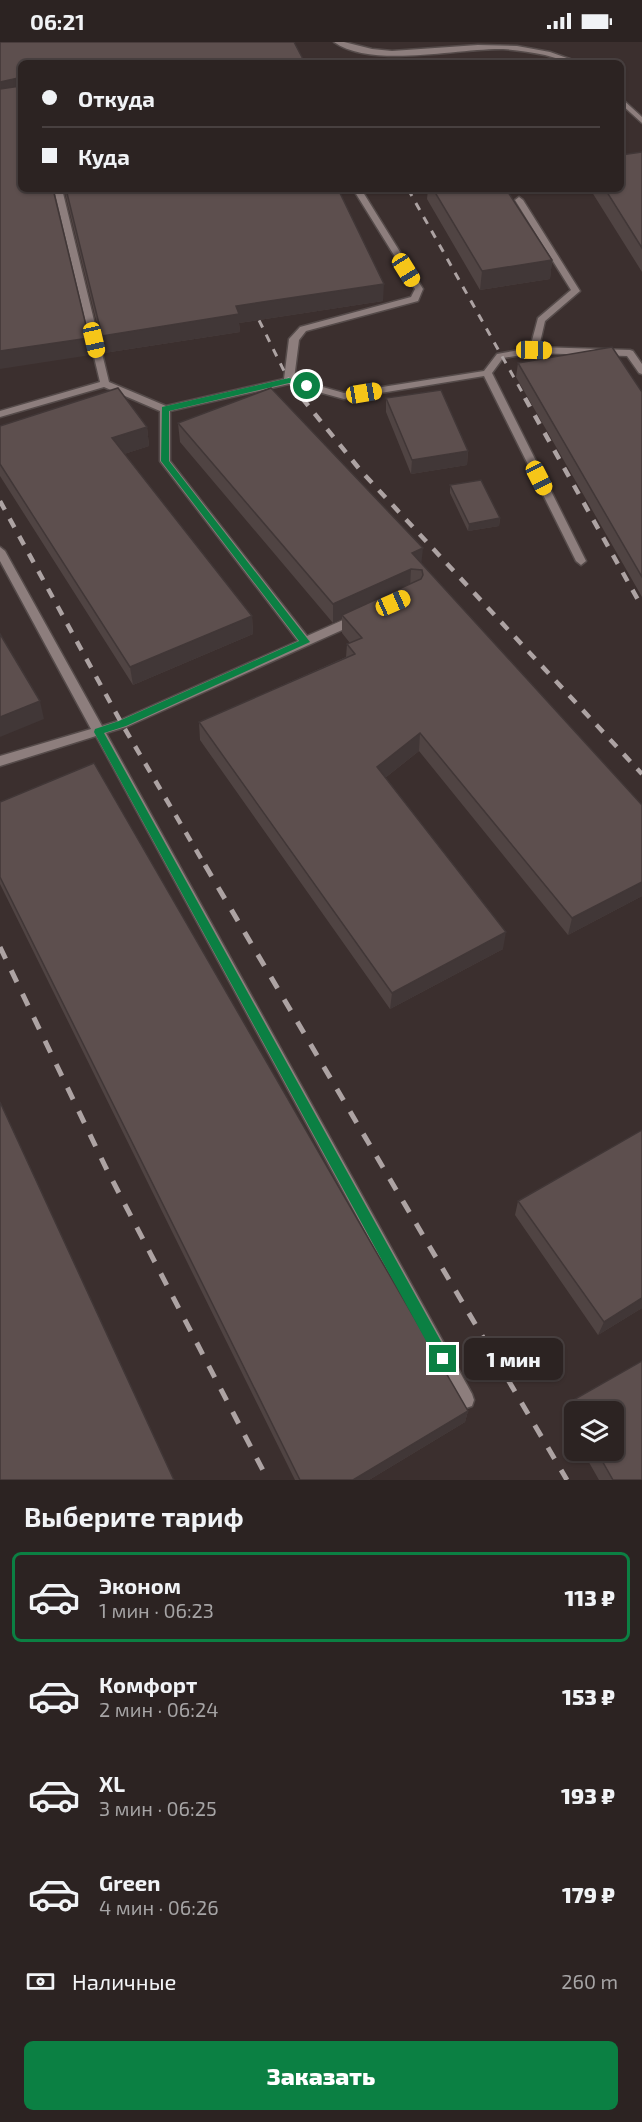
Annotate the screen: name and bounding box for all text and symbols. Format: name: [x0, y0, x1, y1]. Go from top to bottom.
text: 06:21: [30, 8, 85, 34]
text: Откуда: [78, 85, 155, 111]
text: Куда: [78, 143, 130, 169]
car: [389, 250, 423, 290]
car: [81, 320, 107, 360]
car: [516, 341, 552, 359]
route start: [293, 372, 320, 399]
car: [345, 381, 383, 405]
car: [523, 458, 555, 498]
car: [373, 587, 413, 619]
callout: 1 мин: [464, 1338, 563, 1380]
route end: [429, 1345, 456, 1372]
text: 1 мин: [486, 1347, 541, 1371]
map controls: [564, 1401, 624, 1461]
button: layers: [564, 1401, 624, 1461]
text: Выберите тариф: [24, 1500, 244, 1532]
icon: car: [27, 1570, 81, 1624]
text: Эконом: [99, 1572, 181, 1598]
text: 113 ₽: [564, 1584, 615, 1610]
text: 1 мин · 06:23: [99, 1598, 214, 1622]
icon: car: [27, 1669, 81, 1723]
text: Комфорт: [99, 1671, 197, 1697]
text: 153 ₽: [562, 1683, 615, 1709]
text: 2 мин · 06:24: [99, 1697, 218, 1721]
icon: car: [27, 1768, 81, 1822]
text: XL: [99, 1770, 125, 1796]
text: 193 ₽: [561, 1782, 615, 1808]
text: 3 мин · 06:25: [99, 1796, 217, 1820]
icon: car: [27, 1867, 81, 1921]
text: Green: [99, 1869, 161, 1895]
text: 179 ₽: [562, 1881, 615, 1907]
text: 4 мин · 06:26: [99, 1895, 219, 1919]
icon: cash: [24, 1965, 57, 1998]
text: Наличные: [72, 1968, 176, 1994]
text: 260 m: [561, 1969, 618, 1993]
button: Заказать: [24, 2041, 618, 2110]

